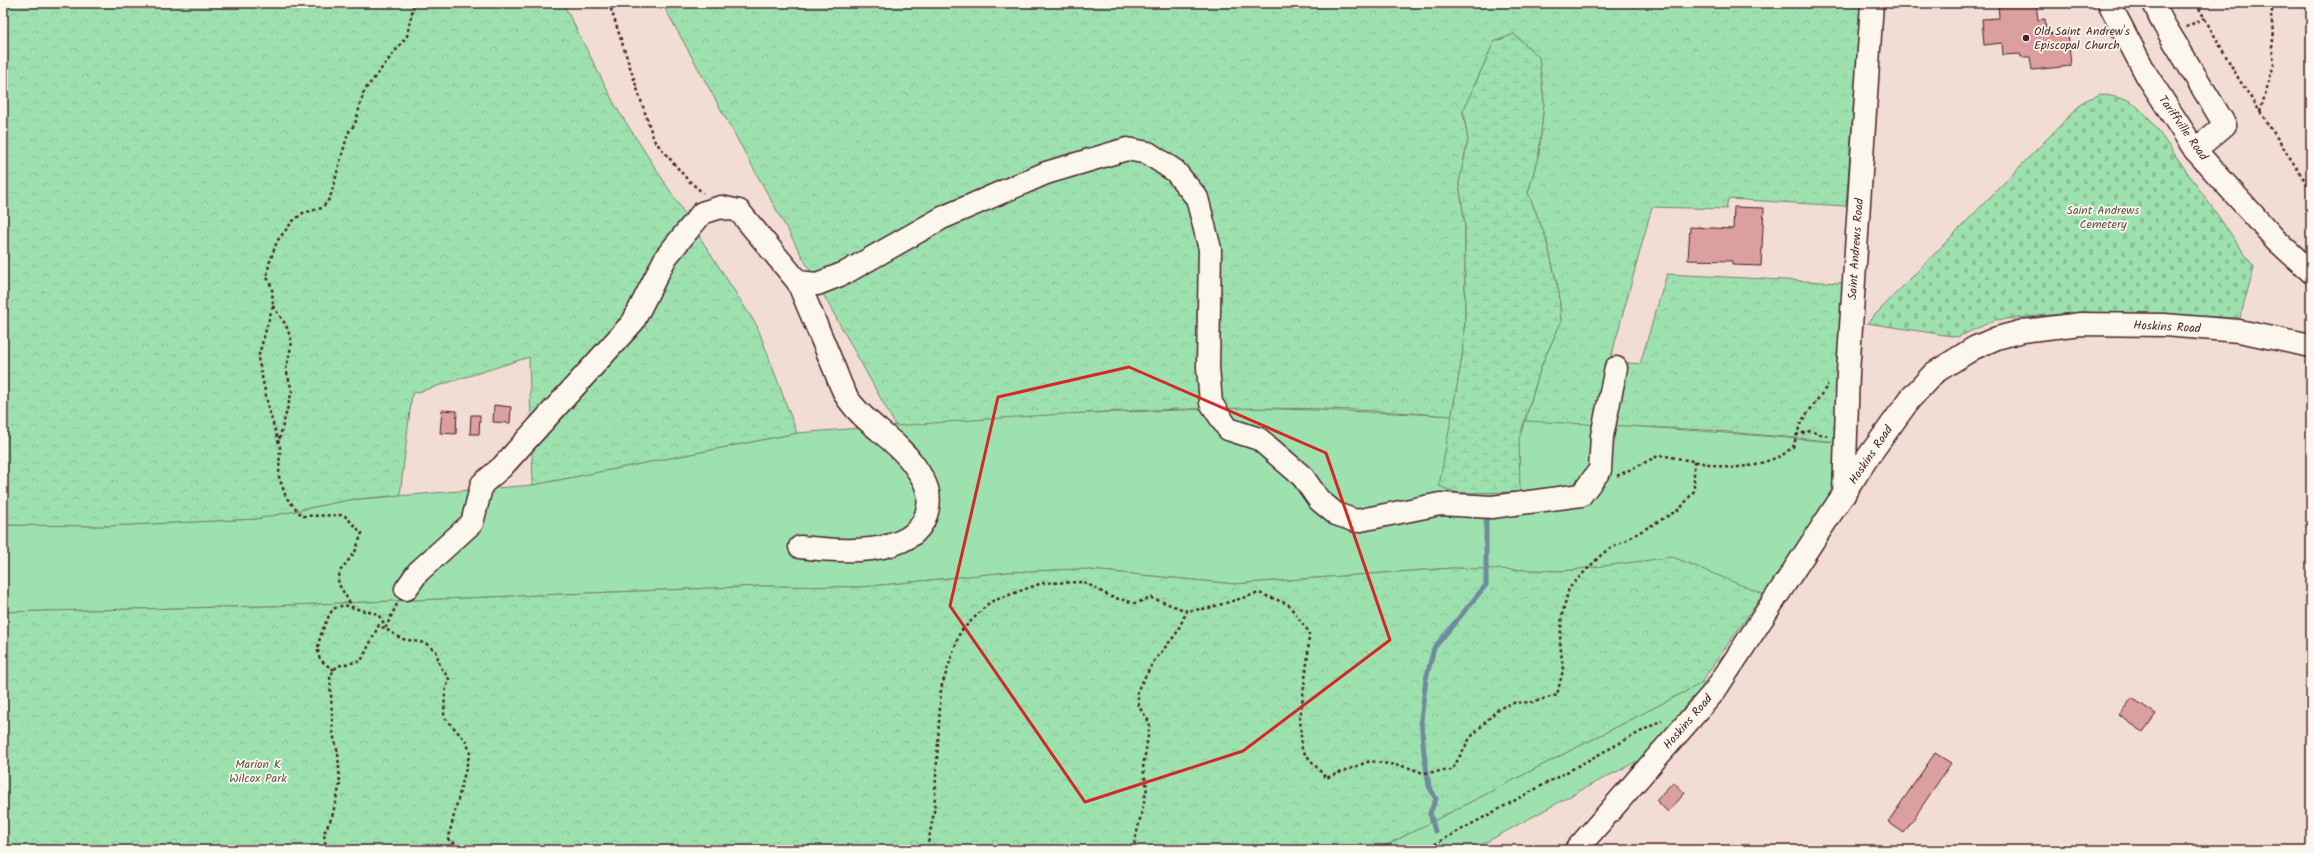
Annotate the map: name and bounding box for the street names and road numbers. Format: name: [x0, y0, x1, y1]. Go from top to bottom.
street label: Tariffville Road: [2153, 91, 2213, 165]
street label: Saint Andrews Road: [1843, 197, 1869, 300]
street label: Hoskins Road: [2133, 316, 2202, 338]
street label: Hoskins Road: [1844, 421, 1898, 488]
street label: Hoskins Road: [1659, 690, 1718, 754]

